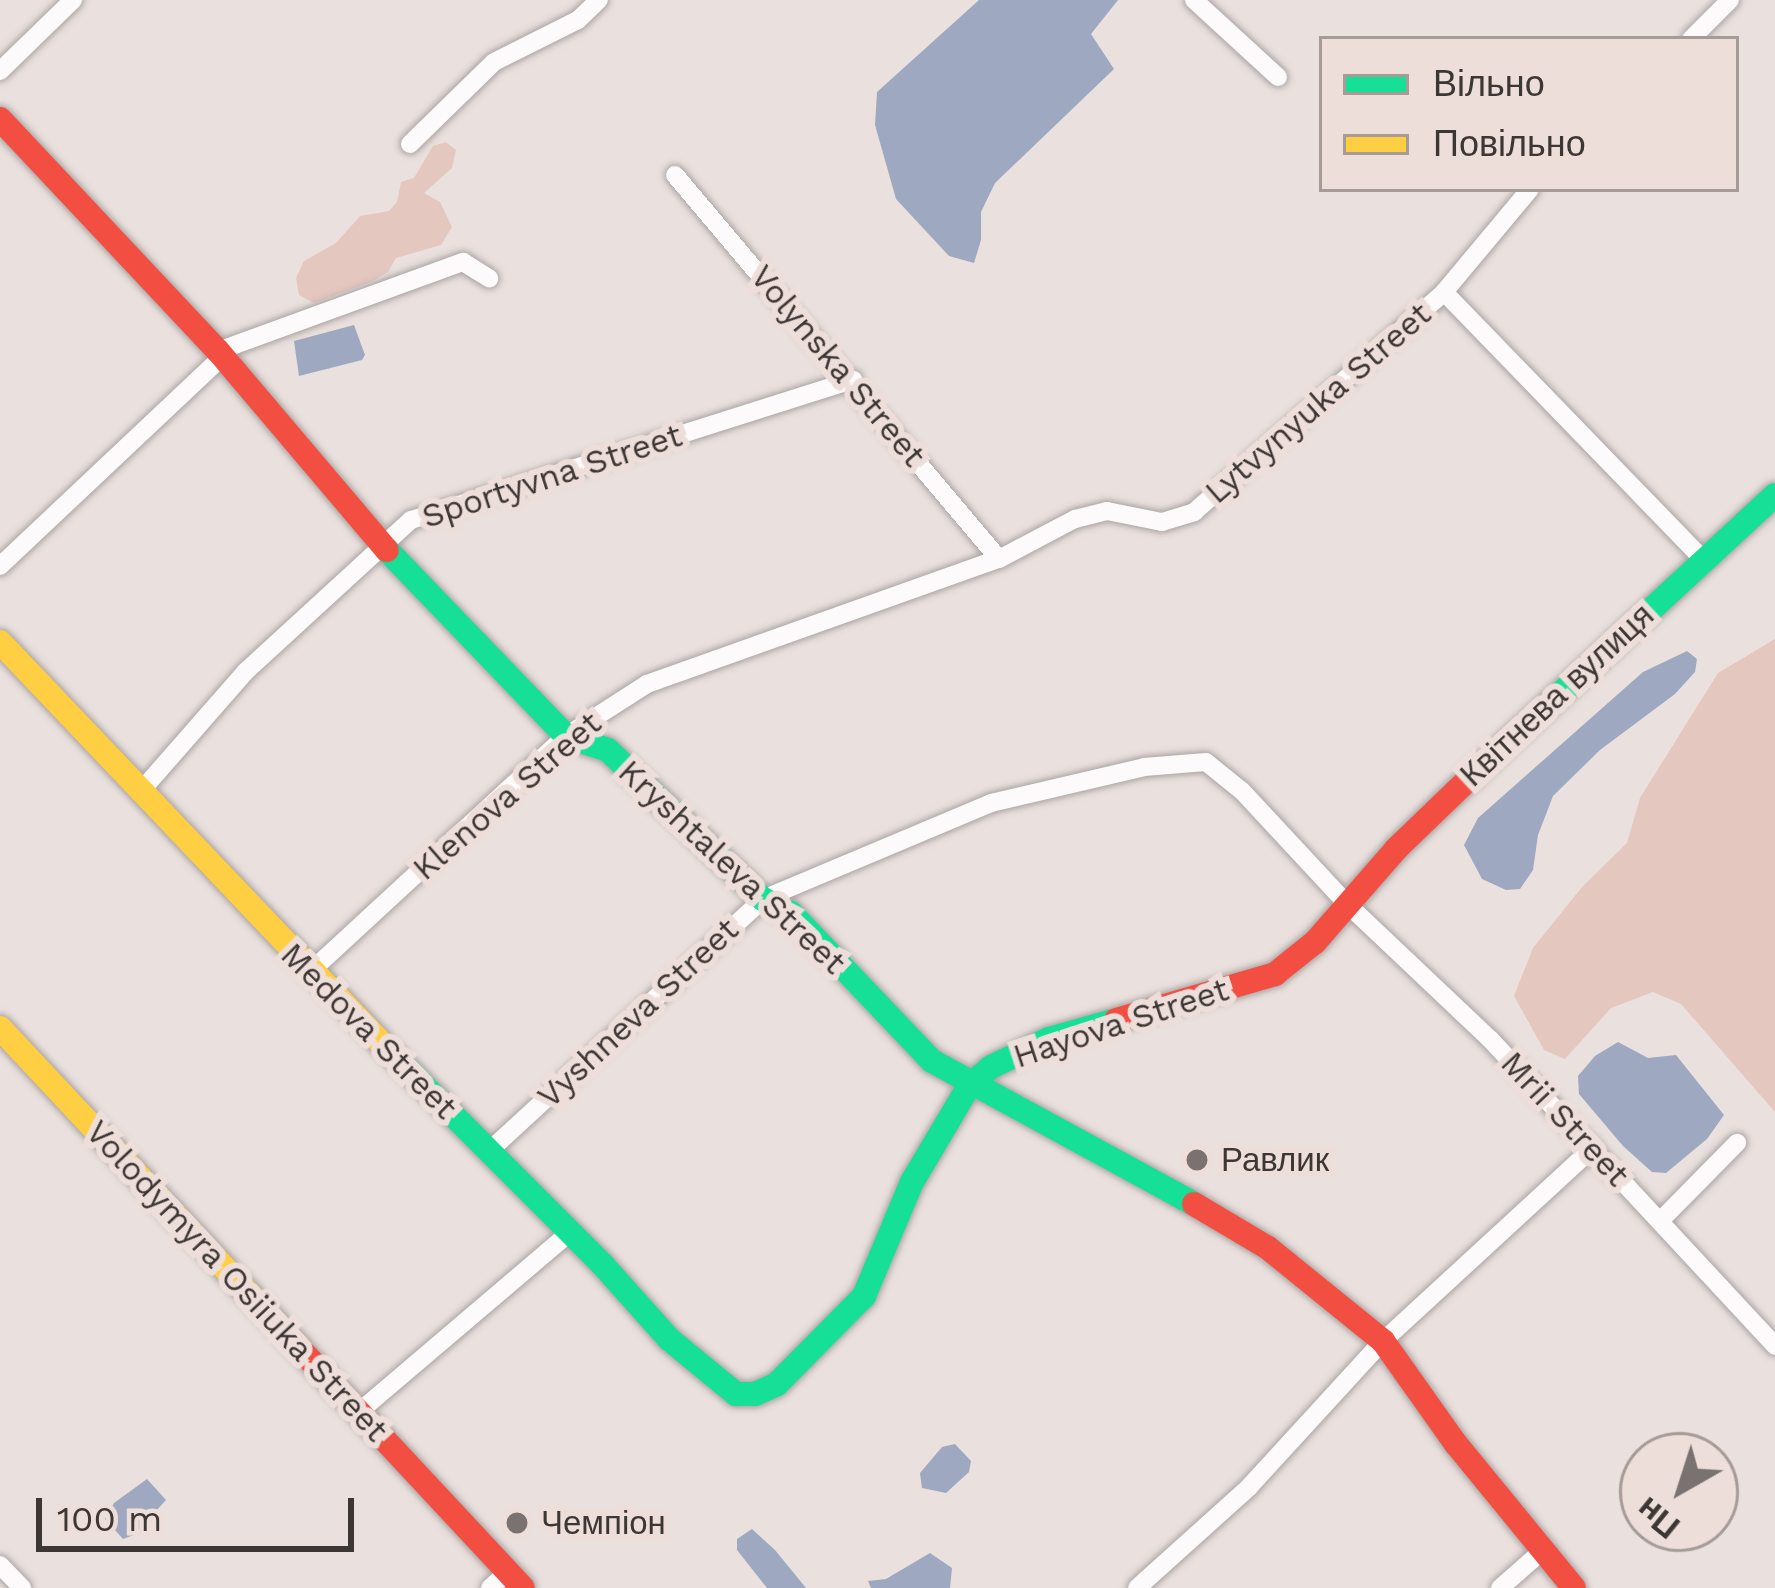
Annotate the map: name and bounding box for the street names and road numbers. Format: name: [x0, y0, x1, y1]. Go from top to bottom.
street label: Volynska Street: [742, 257, 934, 475]
street label: Lytvynyuka Street: [1197, 294, 1439, 512]
street label: Sportyvna Street: [417, 415, 687, 537]
street label: Квітнева вулиця: [1452, 595, 1662, 795]
street label: Klenova Street: [405, 703, 609, 889]
street label: Kryshtaleva Street: [610, 751, 854, 983]
street label: Vyshneva Street: [529, 910, 747, 1116]
street label: Medova Street: [272, 934, 466, 1128]
street label: Hayova Street: [1008, 969, 1234, 1077]
street label: Mrii Street: [1493, 1043, 1637, 1195]
street label: Volodymyra Osiiuka Street: [77, 1112, 397, 1450]

